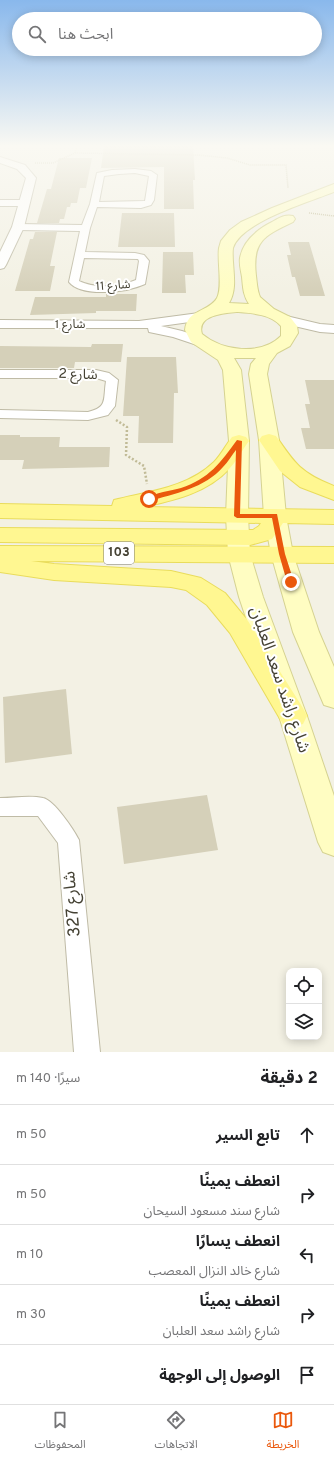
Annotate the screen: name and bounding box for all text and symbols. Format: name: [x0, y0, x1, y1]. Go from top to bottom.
search box: [12, 12, 322, 56]
icon: search: [26, 23, 48, 45]
text: ابحث هنا: [58, 26, 113, 45]
street label: شارع 11: [95, 277, 131, 295]
street label: شارع 1: [55, 317, 85, 333]
street label: شارع 2: [58, 366, 98, 385]
route start: [140, 490, 158, 508]
road number: 103: [104, 542, 134, 564]
route end: [282, 573, 300, 591]
street label: شارع راشد سعد العلبان: [244, 604, 314, 756]
street label: شارع 327: [59, 870, 87, 938]
map controls: [286, 968, 322, 1040]
button: locate: [286, 968, 322, 1004]
button: layers: [286, 1004, 322, 1040]
text: 2 دقيقة: [261, 1068, 318, 1090]
text: سيرًا · 140 m: [16, 1071, 80, 1087]
icon: ahead: [296, 1124, 318, 1146]
text: 50 m: [16, 1127, 46, 1143]
text: تابع السير: [216, 1127, 280, 1146]
text: انعطف يمينًا: [200, 1173, 280, 1192]
icon: right: [296, 1184, 318, 1206]
text: 50 m: [16, 1187, 46, 1203]
text: شارع سند مسعود السيحان: [144, 1204, 280, 1220]
text: انعطف يسارًا: [196, 1233, 280, 1252]
icon: left: [296, 1244, 318, 1266]
text: 10 m: [16, 1247, 43, 1263]
text: شارع خالد النزال المعصب: [149, 1264, 280, 1280]
text: انعطف يمينًا: [200, 1293, 280, 1312]
icon: right: [296, 1304, 318, 1326]
text: 30 m: [16, 1307, 46, 1323]
text: شارع راشد سعد العلبان: [163, 1324, 280, 1340]
icon: arrive: [296, 1364, 318, 1386]
text: الوصول إلى الوجهة: [159, 1367, 280, 1386]
tab: المحفوظات: [35, 1409, 86, 1456]
tab: الاتجاهات: [155, 1409, 198, 1456]
tab: الخريطة: [267, 1409, 300, 1456]

